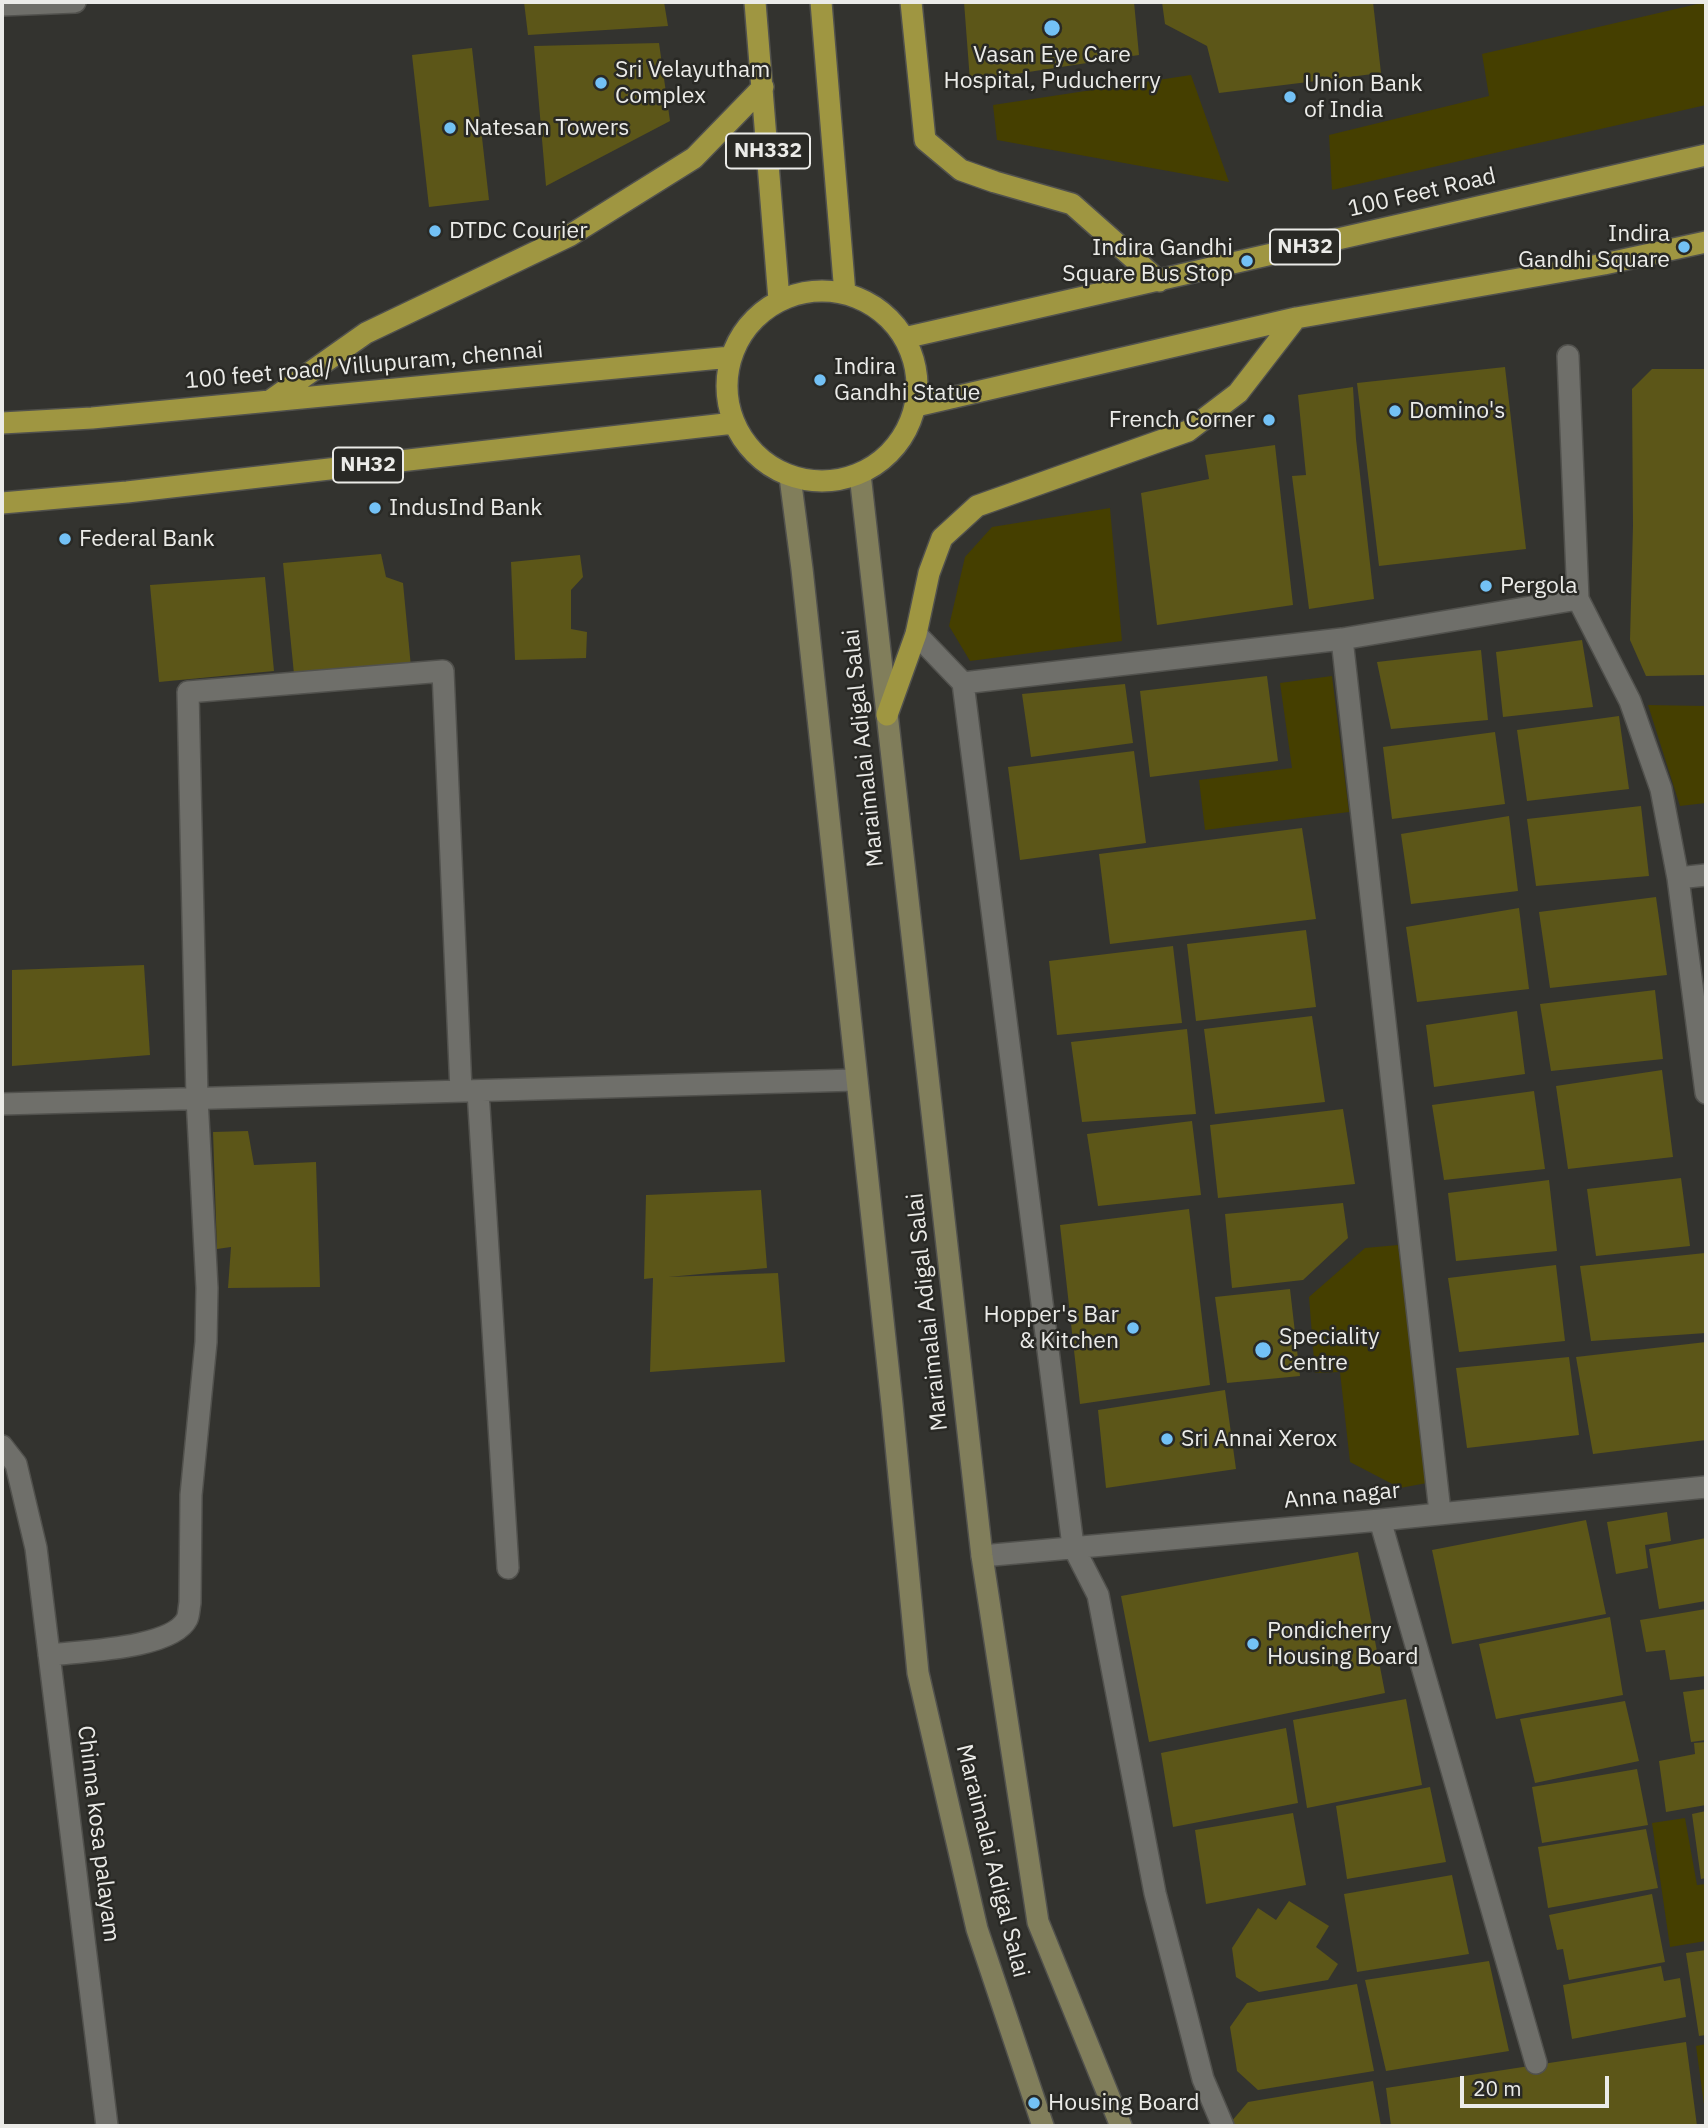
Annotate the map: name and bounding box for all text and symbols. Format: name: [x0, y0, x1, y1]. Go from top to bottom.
marker: Vasan Eye Care Hospital, Puducherry: [1042, 18, 1062, 38]
place label: Vasan Eye Care Hospital, Puducherry: [943, 41, 1161, 95]
place label: Sri Velayutham Complex: [615, 56, 770, 110]
place label: Union Bank of India: [1304, 70, 1422, 124]
marker: Sri Velayutham Complex: [593, 75, 609, 91]
marker: Union Bank of India: [1282, 89, 1298, 105]
place label: Natesan Towers: [464, 114, 629, 142]
marker: Natesan Towers: [442, 120, 458, 136]
road number: NH332: [726, 134, 810, 168]
street label: 100 Feet Road: [1345, 163, 1499, 223]
place label: DTDC Courier: [449, 217, 588, 245]
place label: Indira Gandhi Square: [1518, 220, 1670, 274]
marker: DTDC Courier: [427, 223, 443, 239]
road number: NH32: [1270, 230, 1340, 264]
place label: Indira Gandhi Square Bus Stop: [1062, 234, 1233, 288]
marker: Indira Gandhi Square: [1676, 239, 1692, 255]
marker: Indira Gandhi Square Bus Stop: [1239, 253, 1255, 269]
street label: 100 feet road/ Villupuram, chennai: [184, 337, 544, 395]
place label: Indira Gandhi Statue: [834, 353, 980, 407]
marker: Indira Gandhi Statue: [812, 372, 828, 388]
place label: Domino's: [1409, 397, 1505, 425]
marker: Domino's: [1387, 403, 1403, 419]
place label: French Corner: [1109, 406, 1255, 434]
marker: French Corner: [1261, 412, 1277, 428]
road number: NH32: [333, 448, 403, 482]
place label: IndusInd Bank: [389, 494, 542, 522]
marker: IndusInd Bank: [367, 500, 383, 516]
place label: Federal Bank: [79, 525, 215, 553]
marker: Federal Bank: [57, 531, 73, 547]
place label: Pergola: [1500, 572, 1577, 600]
marker: Pergola: [1478, 578, 1494, 594]
street label: Maraimalai Adigal Salai: [838, 628, 890, 868]
street label: Maraimalai Adigal Salai: [902, 1192, 954, 1432]
place label: Hopper's Bar & Kitchen: [983, 1301, 1119, 1355]
marker: Hopper's Bar & Kitchen: [1125, 1320, 1141, 1336]
place label: Speciality Centre: [1279, 1323, 1379, 1377]
marker: Speciality Centre: [1253, 1340, 1273, 1360]
place label: Sri Annai Xerox: [1181, 1425, 1337, 1453]
marker: Sri Annai Xerox: [1159, 1431, 1175, 1447]
street label: Anna nagar: [1283, 1477, 1401, 1515]
place label: Pondicherry Housing Board: [1267, 1617, 1419, 1671]
marker: Pondicherry Housing Board: [1245, 1636, 1261, 1652]
street label: Chinna kosa palayam: [71, 1724, 125, 1944]
street label: Maraimalai Adigal Salai: [950, 1742, 1034, 1980]
scale bar: [1463, 2062, 1612, 2106]
text: 20 m: [1473, 2074, 1522, 2102]
place label: Housing Board: [1048, 2089, 1200, 2117]
marker: Housing Board: [1026, 2095, 1042, 2111]

